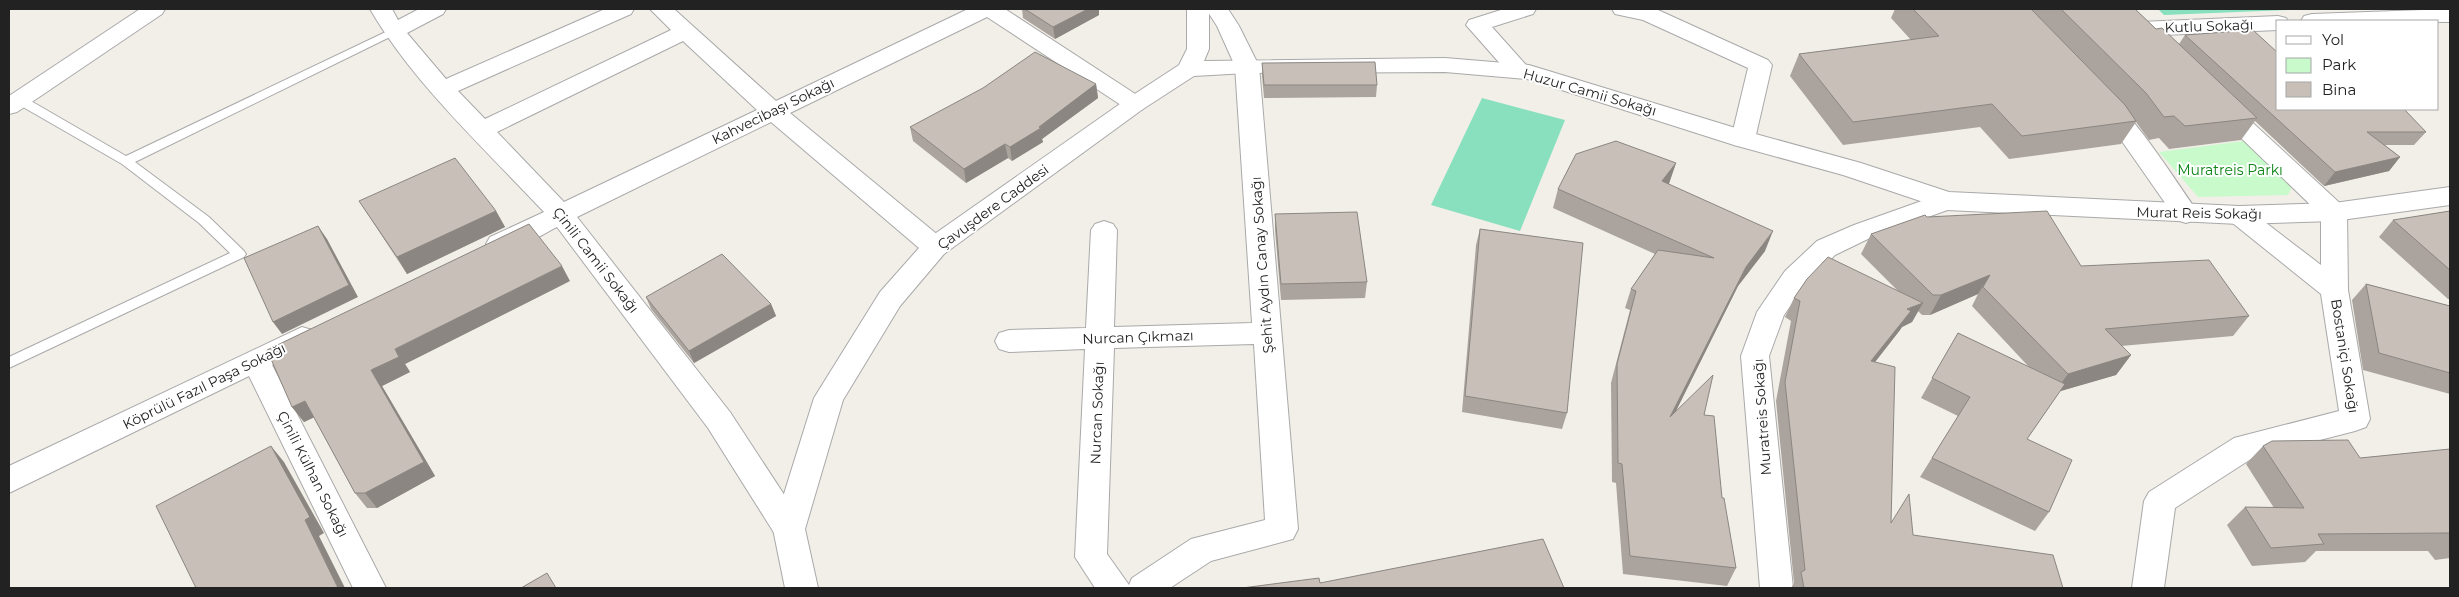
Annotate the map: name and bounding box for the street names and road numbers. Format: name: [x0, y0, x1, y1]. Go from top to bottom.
street label: Kutlu Sokağı: [2164, 15, 2254, 37]
street label: Huzur Camii Sokağı: [1521, 64, 1659, 120]
street label: Kahvecibaşı Sokağı: [709, 74, 837, 148]
street label: Çavuşdere Caddesi: [934, 161, 1052, 253]
street label: Şehit Aydın Canay Sokağı: [1247, 176, 1277, 354]
street label: Çinili Camii Sokağı: [549, 203, 643, 317]
street label: Murat Reis Sokağı: [2136, 203, 2262, 223]
street label: Bostaniçi Sokağı: [2327, 298, 2363, 414]
street label: Nurcan Çıkmazı: [1082, 326, 1194, 348]
street label: Köprülü Fazıl Paşa Sokağı: [120, 339, 288, 433]
street label: Muratreis Sokağı: [1749, 358, 1775, 476]
street label: Nurcan Sokağı: [1086, 361, 1108, 465]
street label: Çinili Külhan Sokağı: [273, 408, 353, 540]

